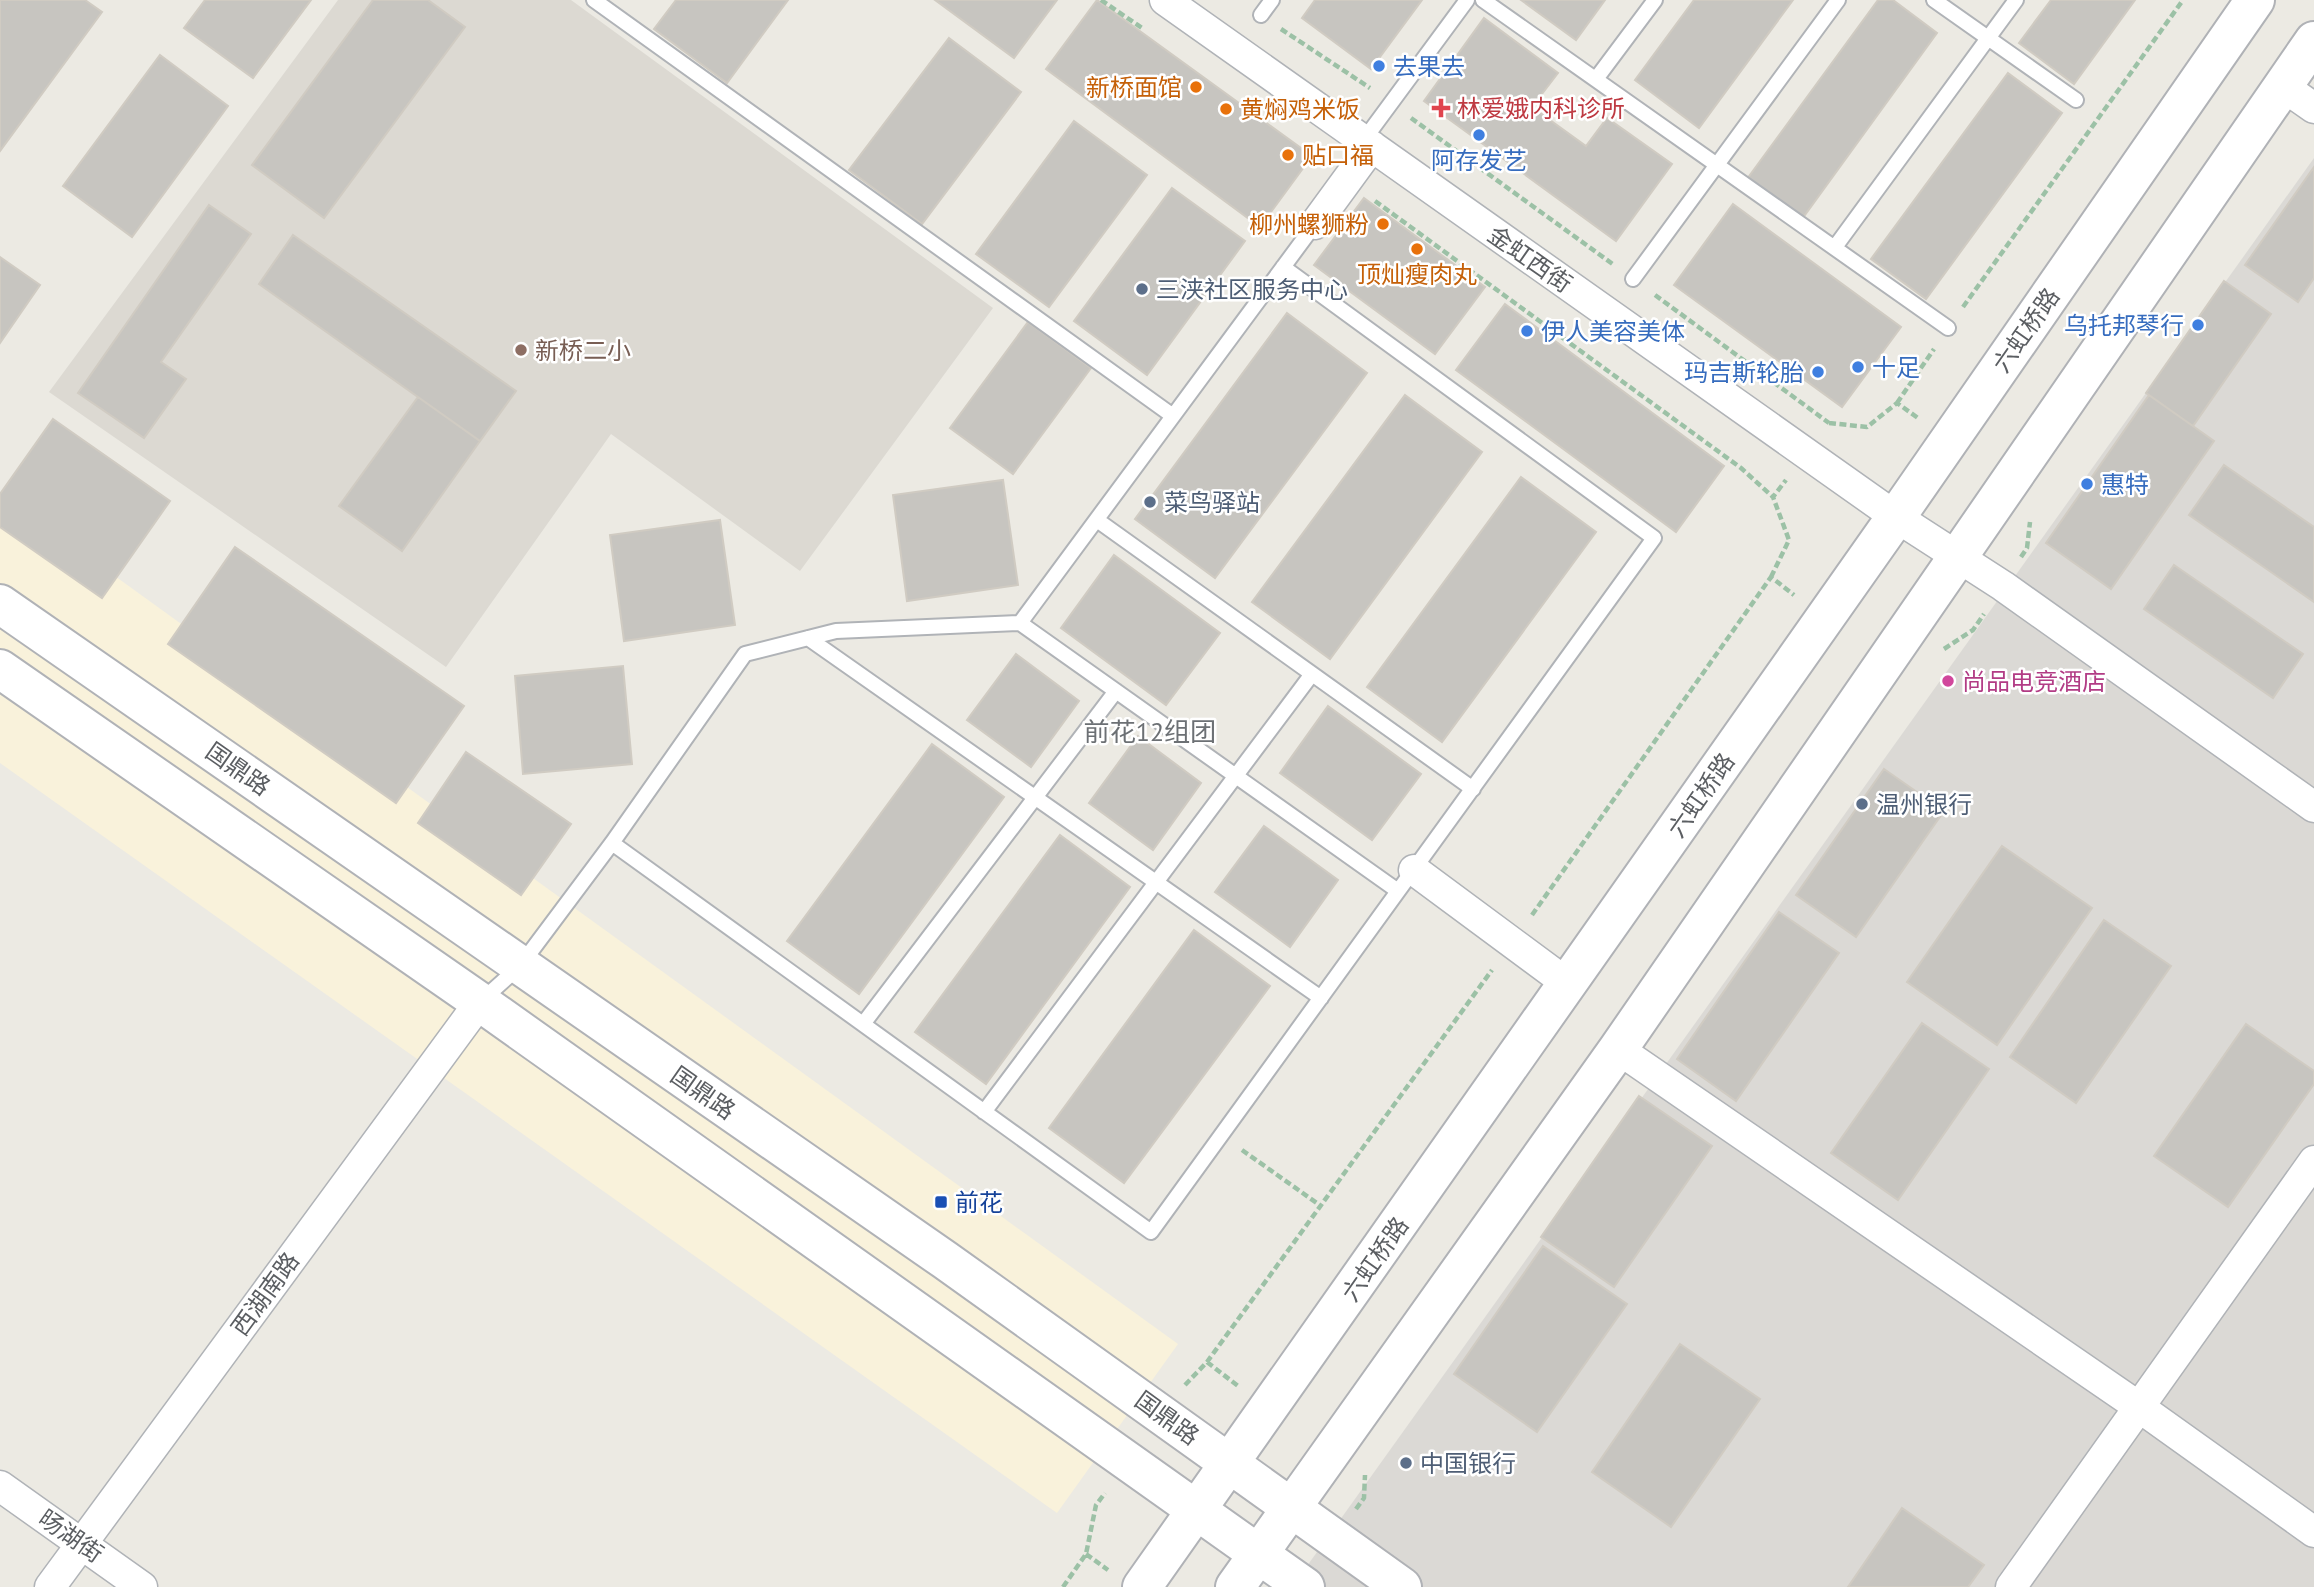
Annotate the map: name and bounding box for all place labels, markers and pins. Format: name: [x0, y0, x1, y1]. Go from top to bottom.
place label: 去果去: [1393, 51, 1465, 82]
marker: 去果去: [1371, 58, 1387, 74]
place label: 新桥面馆: [1086, 72, 1182, 103]
marker: 新桥面馆: [1188, 79, 1204, 95]
place label: 林爱娥内科诊所: [1457, 93, 1625, 124]
place label: 黄焖鸡米饭: [1240, 94, 1360, 125]
marker: 林爱娥内科诊所: [1431, 98, 1451, 118]
marker: 黄焖鸡米饭: [1218, 101, 1234, 117]
marker: 阿存发艺: [1471, 127, 1487, 143]
place label: 贴口福: [1302, 140, 1374, 171]
place label: 阿存发艺: [1431, 145, 1527, 176]
marker: 贴口福: [1280, 147, 1296, 163]
place label: 柳州螺狮粉: [1249, 209, 1369, 240]
marker: 柳州螺狮粉: [1375, 216, 1391, 232]
marker: 顶灿瘦肉丸: [1409, 241, 1425, 257]
place label: 顶灿瘦肉丸: [1357, 259, 1477, 290]
place label: 三浃社区服务中心: [1156, 274, 1348, 305]
marker: 三浃社区服务中心: [1134, 281, 1150, 297]
place label: 乌托邦琴行: [2064, 310, 2184, 341]
place label: 伊人美容美体: [1541, 316, 1685, 347]
marker: 乌托邦琴行: [2190, 317, 2206, 333]
marker: 伊人美容美体: [1519, 323, 1535, 339]
place label: 新桥二小: [535, 335, 631, 366]
marker: 新桥二小: [513, 342, 529, 358]
place label: 十足: [1872, 352, 1920, 383]
place label: 玛吉斯轮胎: [1684, 357, 1804, 388]
marker: 十足: [1850, 359, 1866, 375]
marker: 玛吉斯轮胎: [1810, 364, 1826, 380]
place label: 惠特: [2101, 469, 2149, 500]
marker: 惠特: [2079, 476, 2095, 492]
place label: 菜鸟驿站: [1164, 487, 1260, 518]
marker: 菜鸟驿站: [1142, 494, 1158, 510]
place label: 尚品电竞酒店: [1962, 666, 2106, 697]
marker: 尚品电竞酒店: [1940, 673, 1956, 689]
place label: 温州银行: [1876, 789, 1972, 820]
marker: 温州银行: [1854, 796, 1870, 812]
place label: 前花: [955, 1187, 1003, 1218]
marker: 前花: [933, 1194, 949, 1210]
place label: 中国银行: [1420, 1448, 1516, 1479]
marker: 中国银行: [1398, 1455, 1414, 1471]

